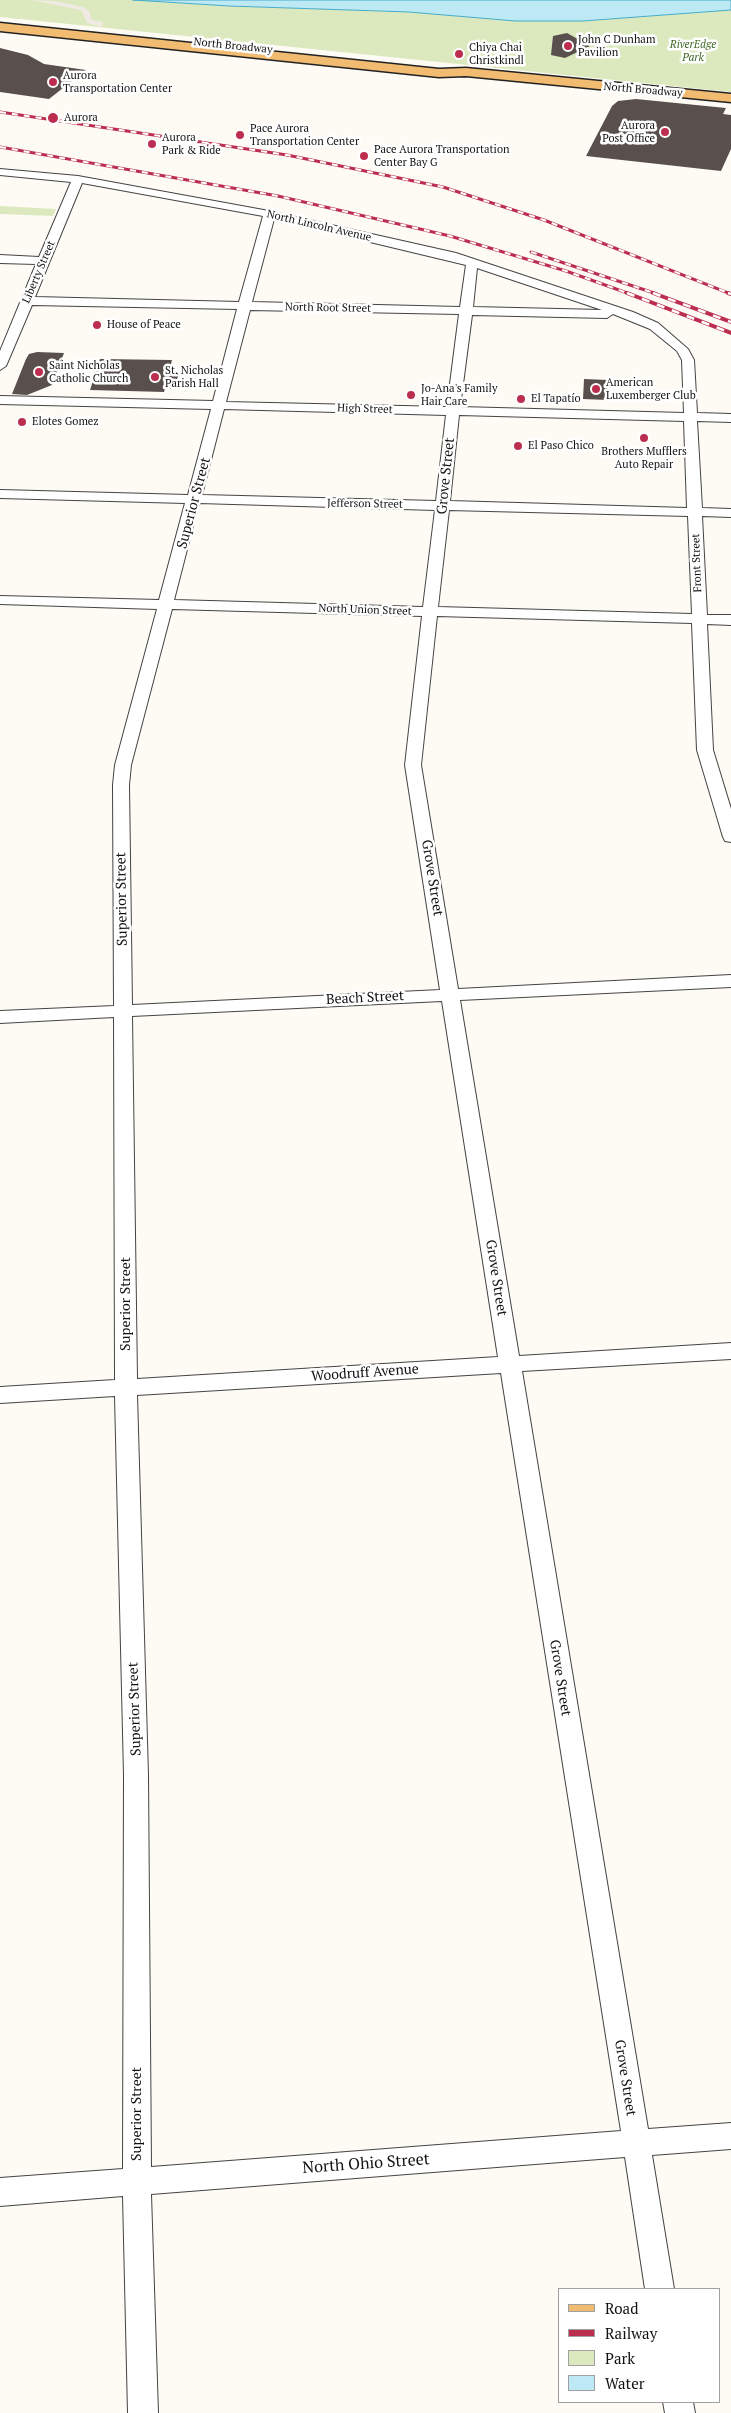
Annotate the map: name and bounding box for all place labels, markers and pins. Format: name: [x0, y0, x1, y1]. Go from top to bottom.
place label: John C Dunham Pavilion: [578, 33, 655, 59]
marker: John C Dunham Pavilion: [562, 40, 574, 52]
place label: Chiya Chai Christkindl: [469, 41, 524, 67]
marker: Chiya Chai Christkindl: [453, 48, 465, 60]
place label: Aurora Transportation Center: [63, 69, 172, 95]
marker: Aurora Transportation Center: [47, 76, 59, 88]
marker: Aurora: [46, 111, 60, 125]
place label: Aurora: [64, 111, 98, 125]
place label: Aurora Post Office: [602, 119, 655, 145]
place label: Pace Aurora Transportation Center: [250, 122, 359, 148]
marker: Aurora Post Office: [659, 126, 671, 138]
marker: Pace Aurora Transportation Center: [234, 129, 246, 141]
place label: Aurora Park & Ride: [162, 131, 221, 157]
marker: Aurora Park & Ride: [146, 138, 158, 150]
place label: Pace Aurora Transportation Center Bay G: [374, 143, 510, 169]
marker: Pace Aurora Transportation Center Bay G: [358, 150, 370, 162]
place label: House of Peace: [107, 318, 181, 332]
marker: House of Peace: [91, 319, 103, 331]
place label: Saint Nicholas Catholic Church: [49, 359, 128, 385]
place label: St. Nicholas Parish Hall: [165, 364, 223, 390]
marker: Saint Nicholas Catholic Church: [33, 366, 45, 378]
marker: St. Nicholas Parish Hall: [149, 371, 161, 383]
place label: American Luxemberger Club: [606, 376, 696, 402]
place label: Jo-Ana's Family Hair Care: [421, 382, 497, 408]
marker: American Luxemberger Club: [590, 383, 602, 395]
marker: Jo-Ana's Family Hair Care: [405, 389, 417, 401]
place label: El Tapatío: [531, 392, 581, 406]
marker: El Tapatío: [515, 393, 527, 405]
place label: Elotes Gomez: [32, 415, 99, 429]
marker: Elotes Gomez: [16, 416, 28, 428]
marker: Brothers Mufflers Auto Repair: [638, 432, 650, 444]
place label: El Paso Chico: [528, 439, 594, 453]
marker: El Paso Chico: [512, 440, 524, 452]
place label: Brothers Mufflers Auto Repair: [601, 445, 687, 471]

